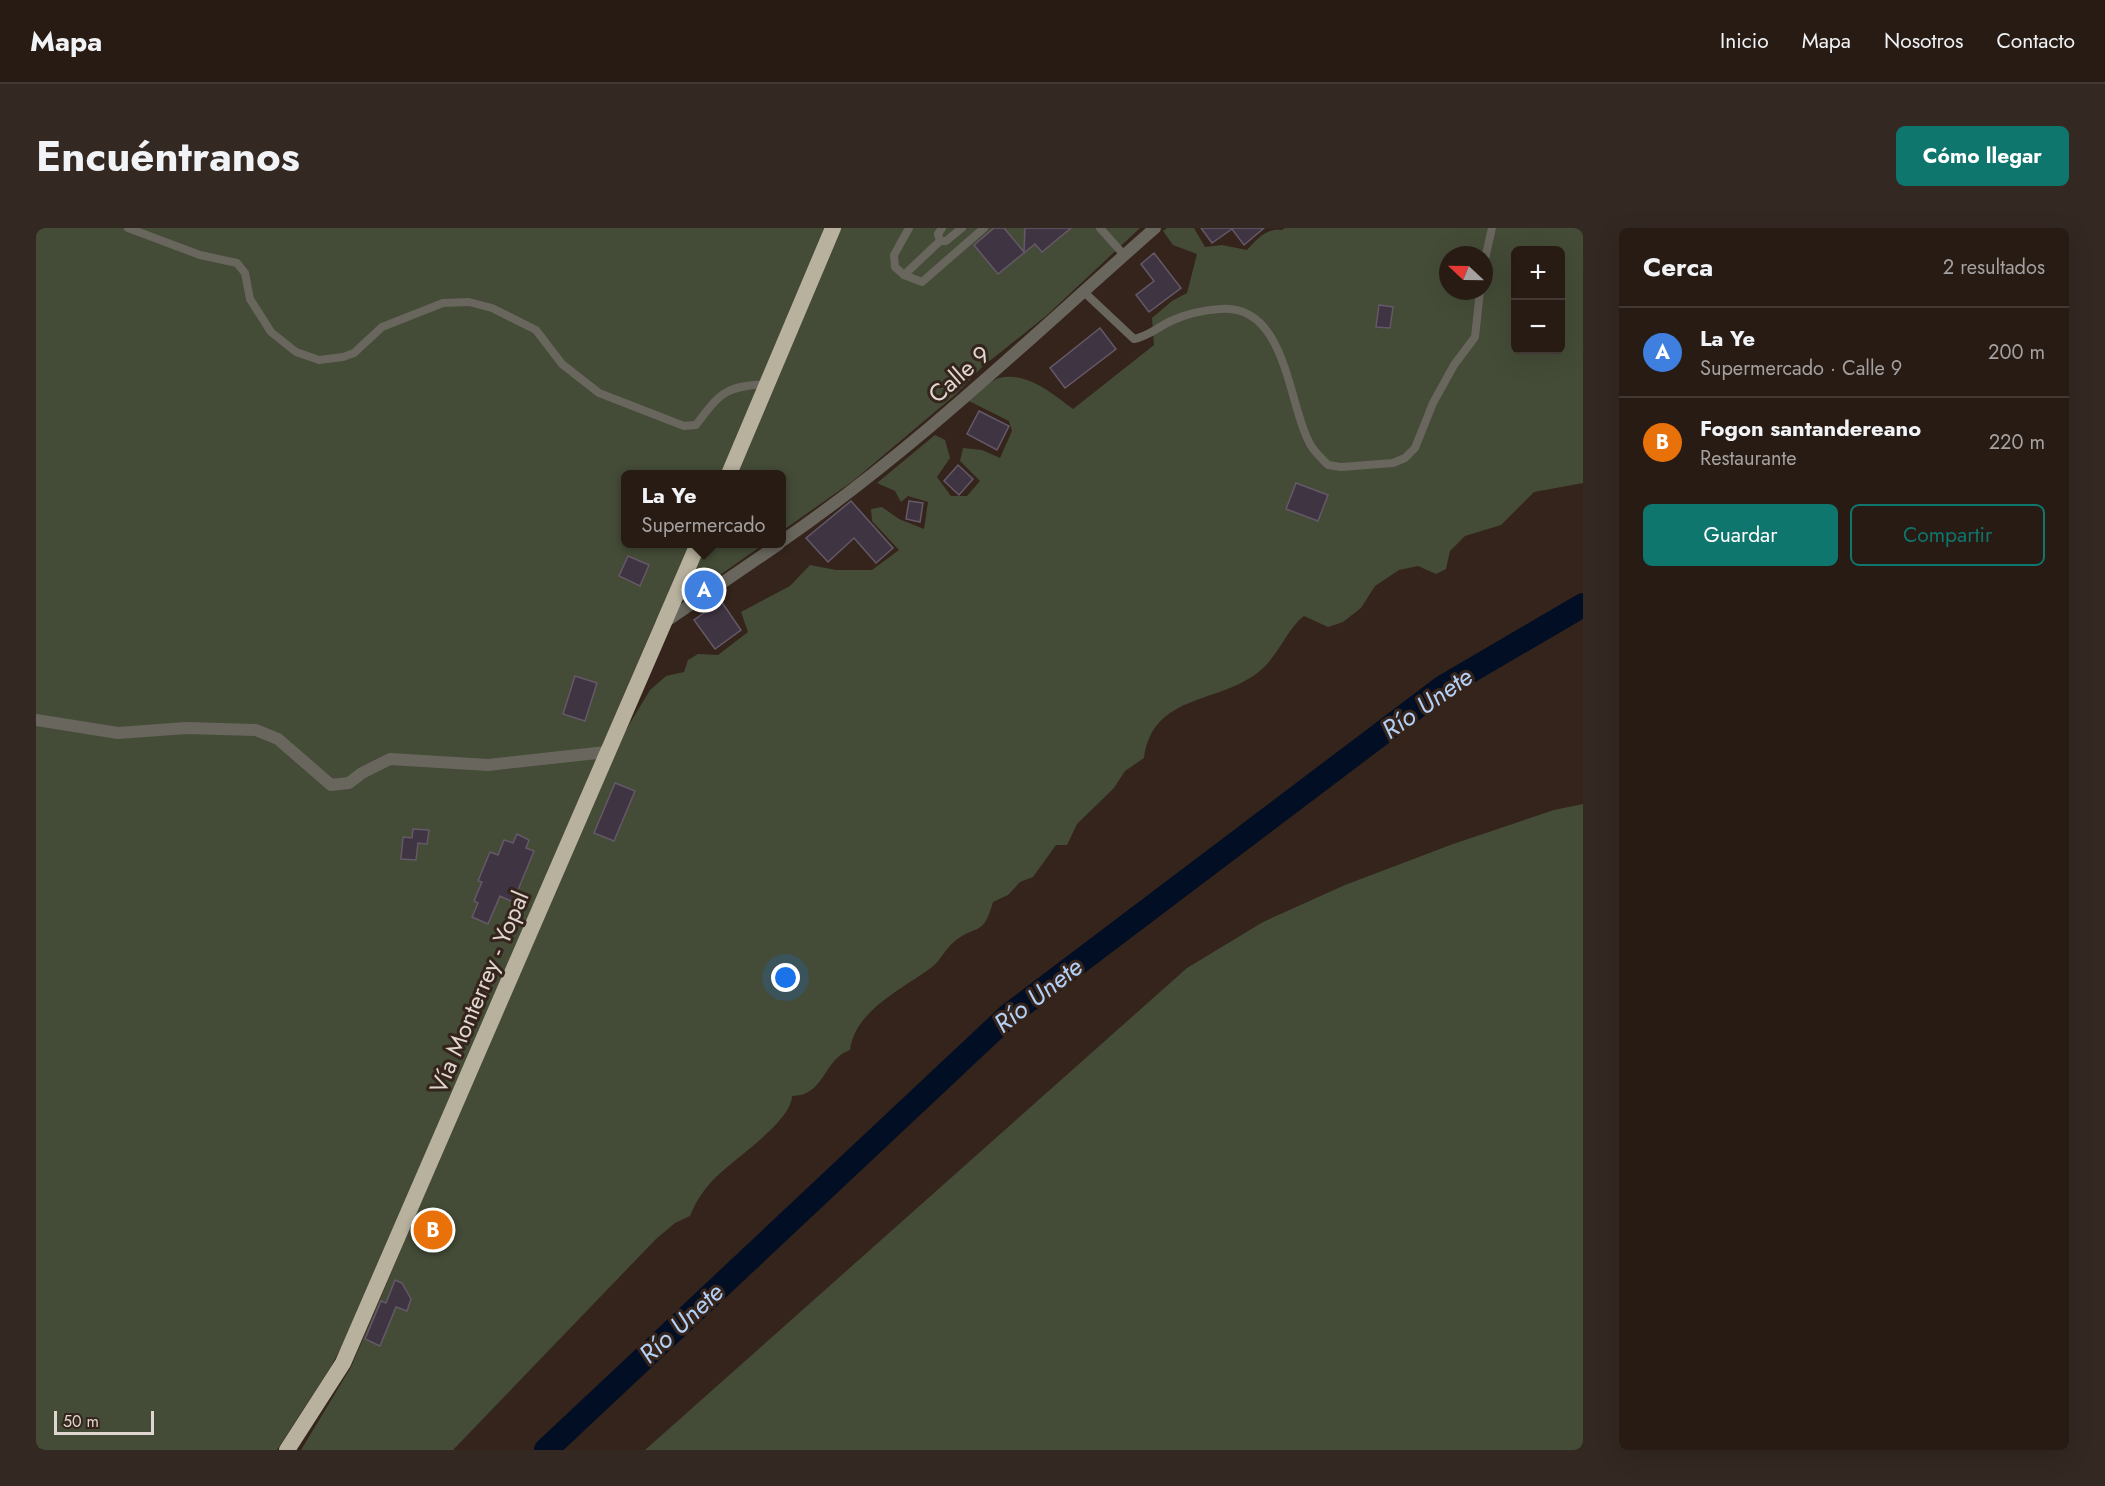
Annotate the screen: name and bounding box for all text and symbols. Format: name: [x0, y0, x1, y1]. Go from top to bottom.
text: Mapa: [30, 21, 102, 62]
text: Inicio: [1720, 26, 1769, 56]
text: Mapa: [1802, 26, 1851, 56]
text: Nosotros: [1884, 26, 1963, 56]
text: Contacto: [1996, 26, 2075, 56]
text: Encuéntranos: [36, 126, 300, 187]
button: Cómo llegar: [1896, 126, 2069, 186]
north arrow: [1439, 246, 1493, 300]
map controls: [1511, 246, 1565, 354]
button: +: [1511, 246, 1565, 300]
text: Cerca: [1643, 248, 1713, 286]
text: 2 resultados: [1943, 253, 2045, 282]
button: −: [1511, 300, 1565, 354]
text: La Ye: [1700, 322, 1755, 354]
street label: Calle 9: [920, 337, 998, 411]
text: A: [1655, 338, 1670, 367]
text: 200 m: [1988, 338, 2045, 367]
text: Supermercado · Calle 9: [1700, 354, 1902, 383]
text: Fogon santandereano: [1700, 412, 1921, 444]
text: B: [1656, 428, 1669, 457]
text: 220 m: [1989, 428, 2045, 457]
text: Restaurante: [1700, 444, 1797, 473]
popup: [621, 470, 786, 548]
text: La Ye: [642, 479, 697, 511]
button: Guardar: [1643, 504, 1838, 566]
button: Compartir: [1850, 504, 2045, 566]
text: Supermercado: [642, 511, 765, 540]
pin: A: [684, 568, 724, 613]
water label: Río Unete: [1374, 658, 1480, 748]
street label: Vía Monterrey - Yopal: [420, 885, 538, 1099]
water label: Río Unete: [986, 948, 1090, 1042]
your location: [771, 963, 800, 992]
pin: B: [414, 1208, 452, 1252]
water label: Río Unete: [630, 1274, 732, 1372]
scale bar: [54, 1408, 154, 1436]
text: 50 m: [63, 1410, 99, 1433]

